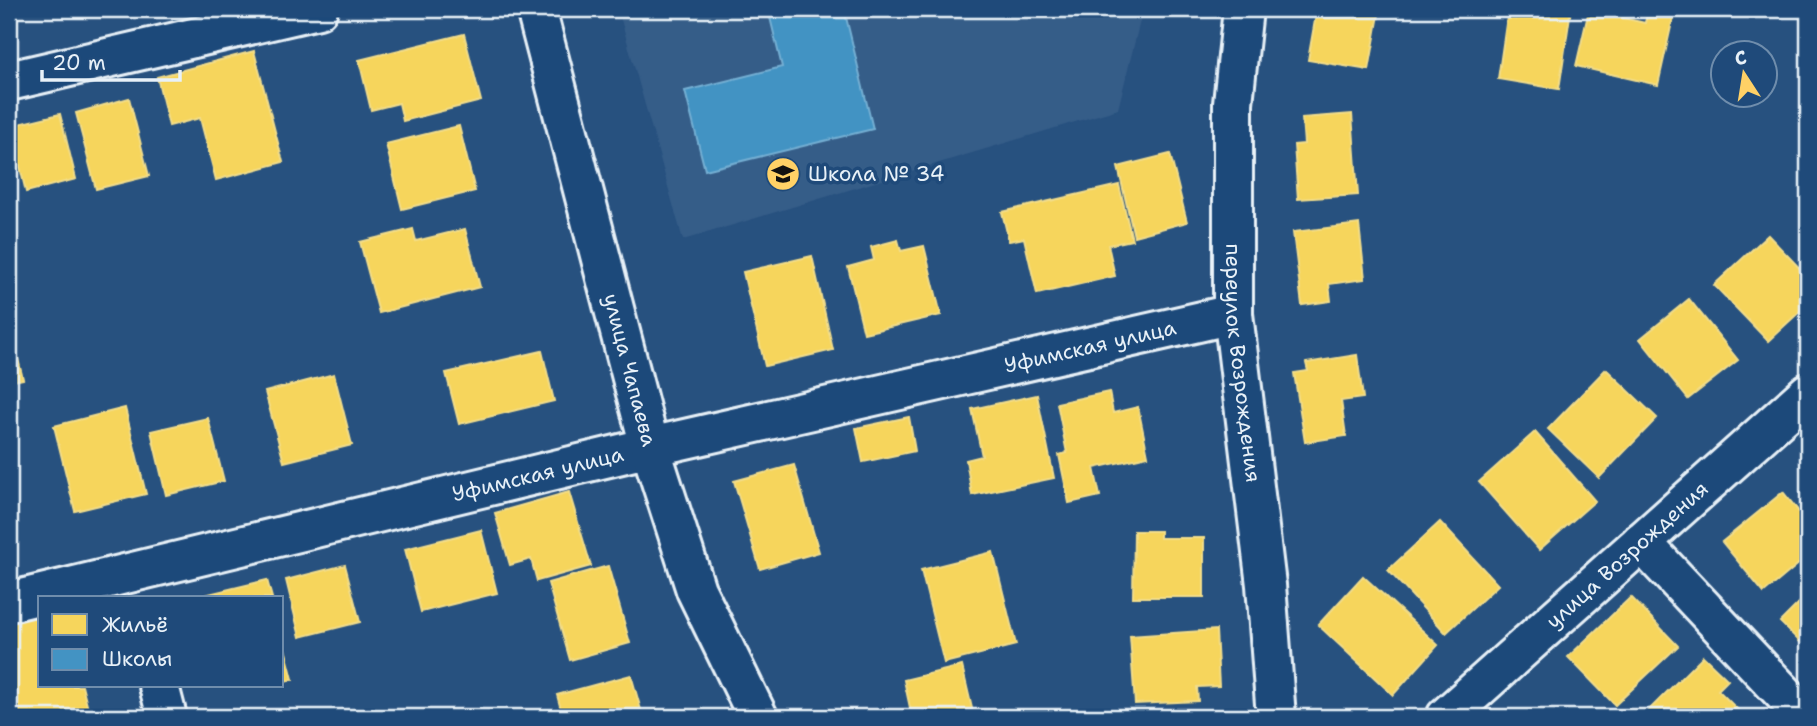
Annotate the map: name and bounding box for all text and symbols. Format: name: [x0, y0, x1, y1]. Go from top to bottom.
scale bar: [42, 38, 180, 82]
north arrow: [1708, 38, 1778, 108]
text: С: [1732, 44, 1749, 71]
text: 20 m: [52, 49, 106, 77]
school or university icon: Школа № 34: [764, 155, 802, 193]
place label: Школа № 34: [808, 160, 944, 188]
street label: переулок Возрождения: [1219, 243, 1267, 484]
street label: улица Чапаева: [597, 290, 663, 449]
street label: Уфимская улица: [1002, 313, 1179, 380]
street label: Уфимская улица: [449, 440, 626, 508]
street label: улица Возрождения: [1540, 475, 1714, 635]
legend: [38, 596, 284, 688]
text: Жильё: [102, 611, 168, 639]
text: Школы: [102, 645, 172, 673]

